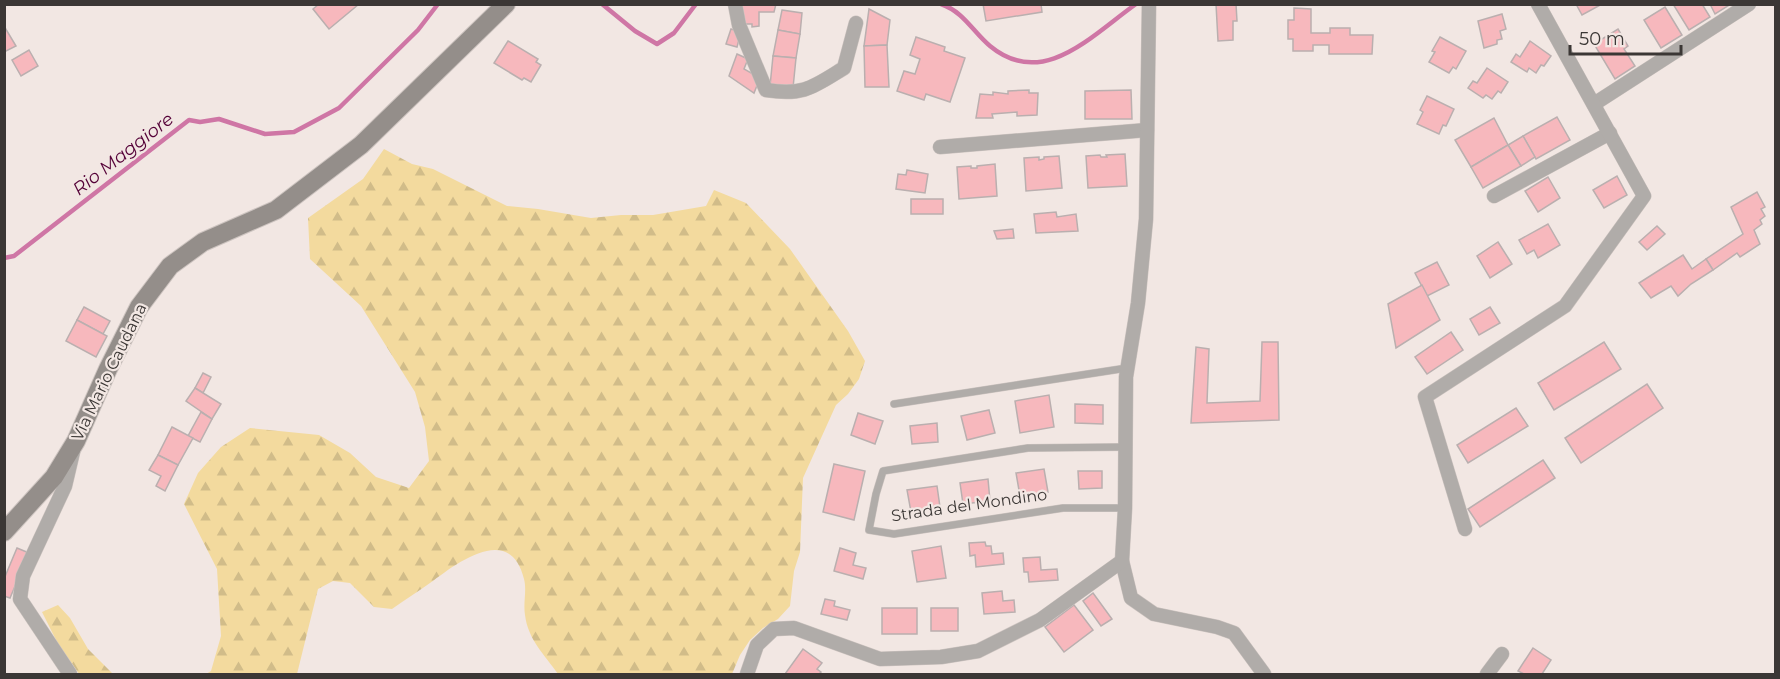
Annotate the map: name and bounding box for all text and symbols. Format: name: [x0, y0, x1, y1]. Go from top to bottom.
scale bar: [1570, 18, 1681, 56]
text: 50 m: [1579, 28, 1625, 50]
water label: Rio Maggiore: [68, 108, 178, 200]
street label: Via Mario Caudana: [68, 300, 150, 444]
street label: Strada del Mondino: [890, 485, 1048, 525]

